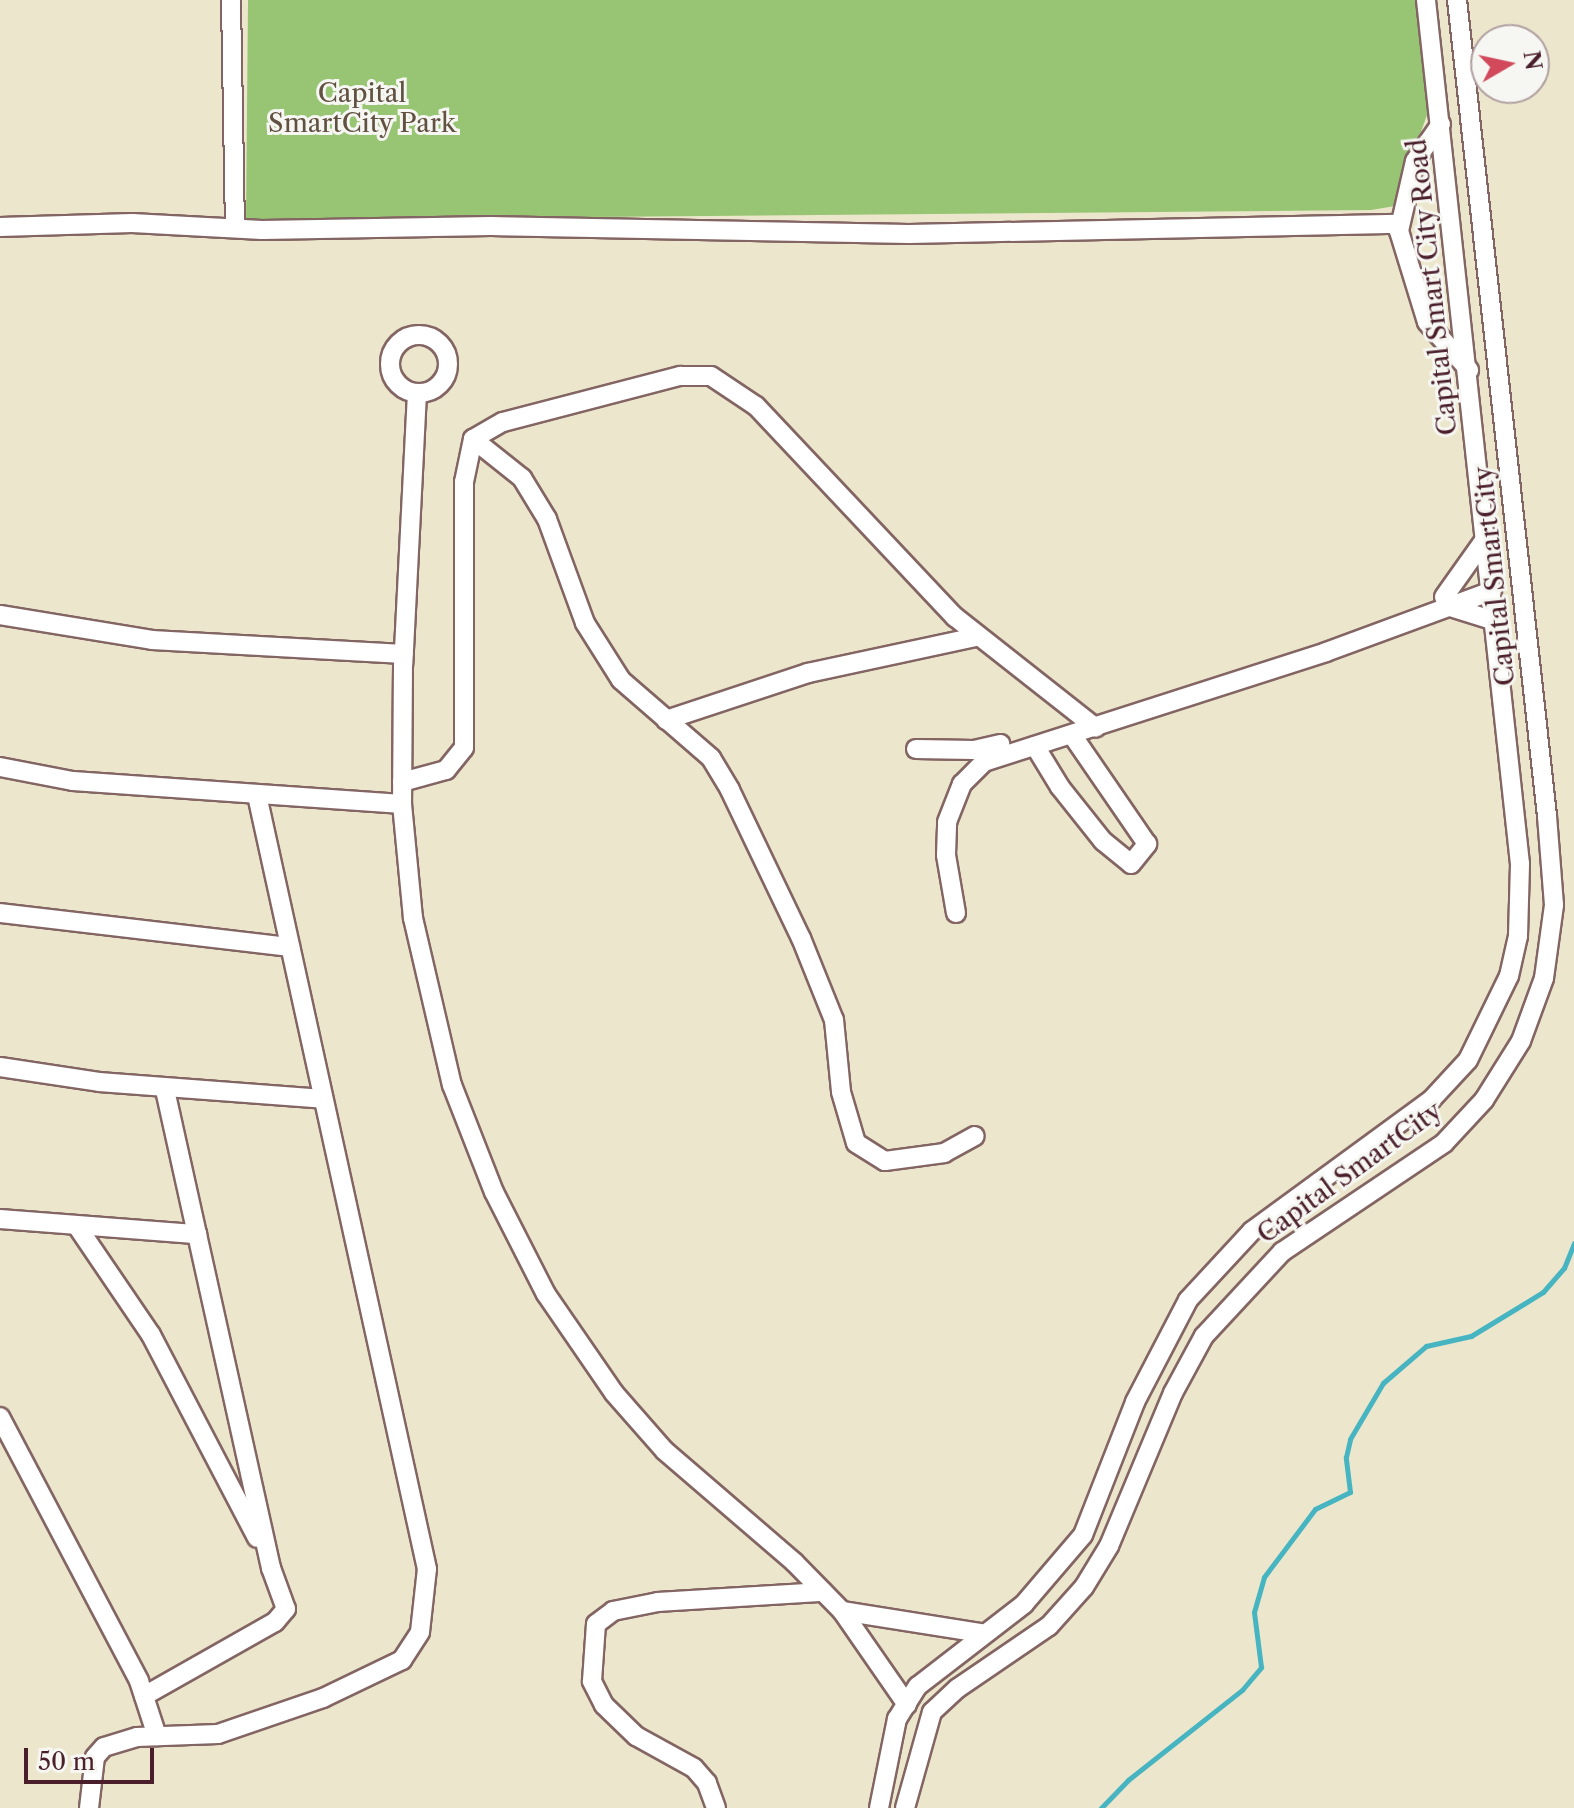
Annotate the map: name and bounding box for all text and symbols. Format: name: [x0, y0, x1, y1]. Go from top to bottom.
north arrow: [1470, 24, 1550, 104]
text: N: [1517, 49, 1547, 72]
park label: Capital SmartCity Park: [268, 78, 456, 140]
street label: Capital Smart City Road: [1402, 137, 1464, 437]
street label: Capital SmartCity: [1468, 465, 1522, 687]
street label: Capital SmartCity: [1252, 1096, 1448, 1250]
scale bar: [28, 1732, 158, 1782]
text: 50 m: [38, 1747, 95, 1776]

